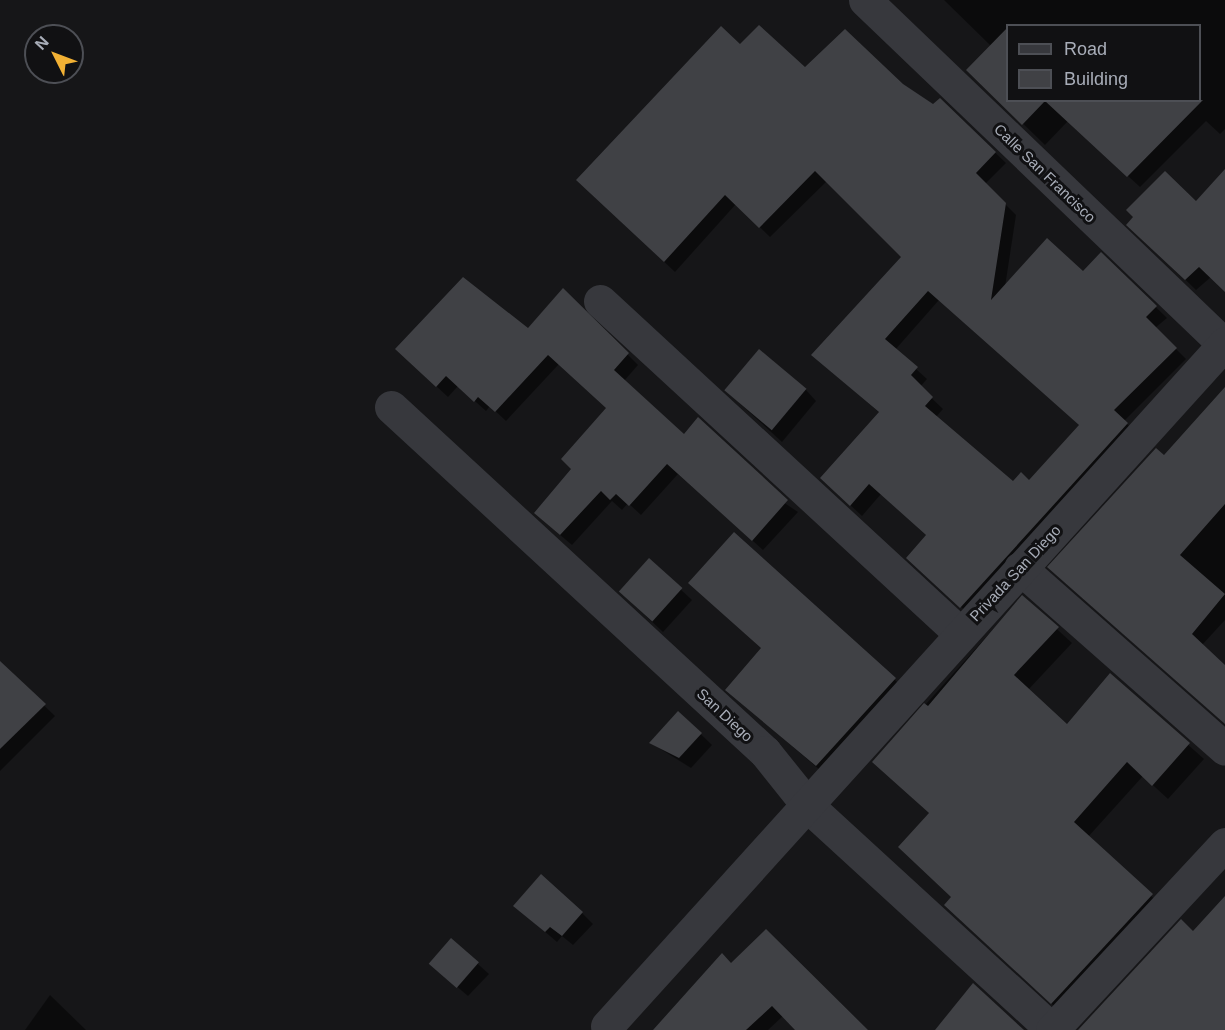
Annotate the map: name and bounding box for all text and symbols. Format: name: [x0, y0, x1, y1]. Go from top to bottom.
north arrow: [24, 24, 84, 84]
legend: [1006, 24, 1201, 102]
text: N: [32, 33, 52, 53]
text: Road: [1064, 39, 1107, 59]
text: Building: [1064, 69, 1128, 89]
street label: Calle San Francisco: [990, 120, 1100, 226]
street label: Privada San Diego: [966, 521, 1064, 625]
street label: San Diego: [693, 685, 757, 745]

